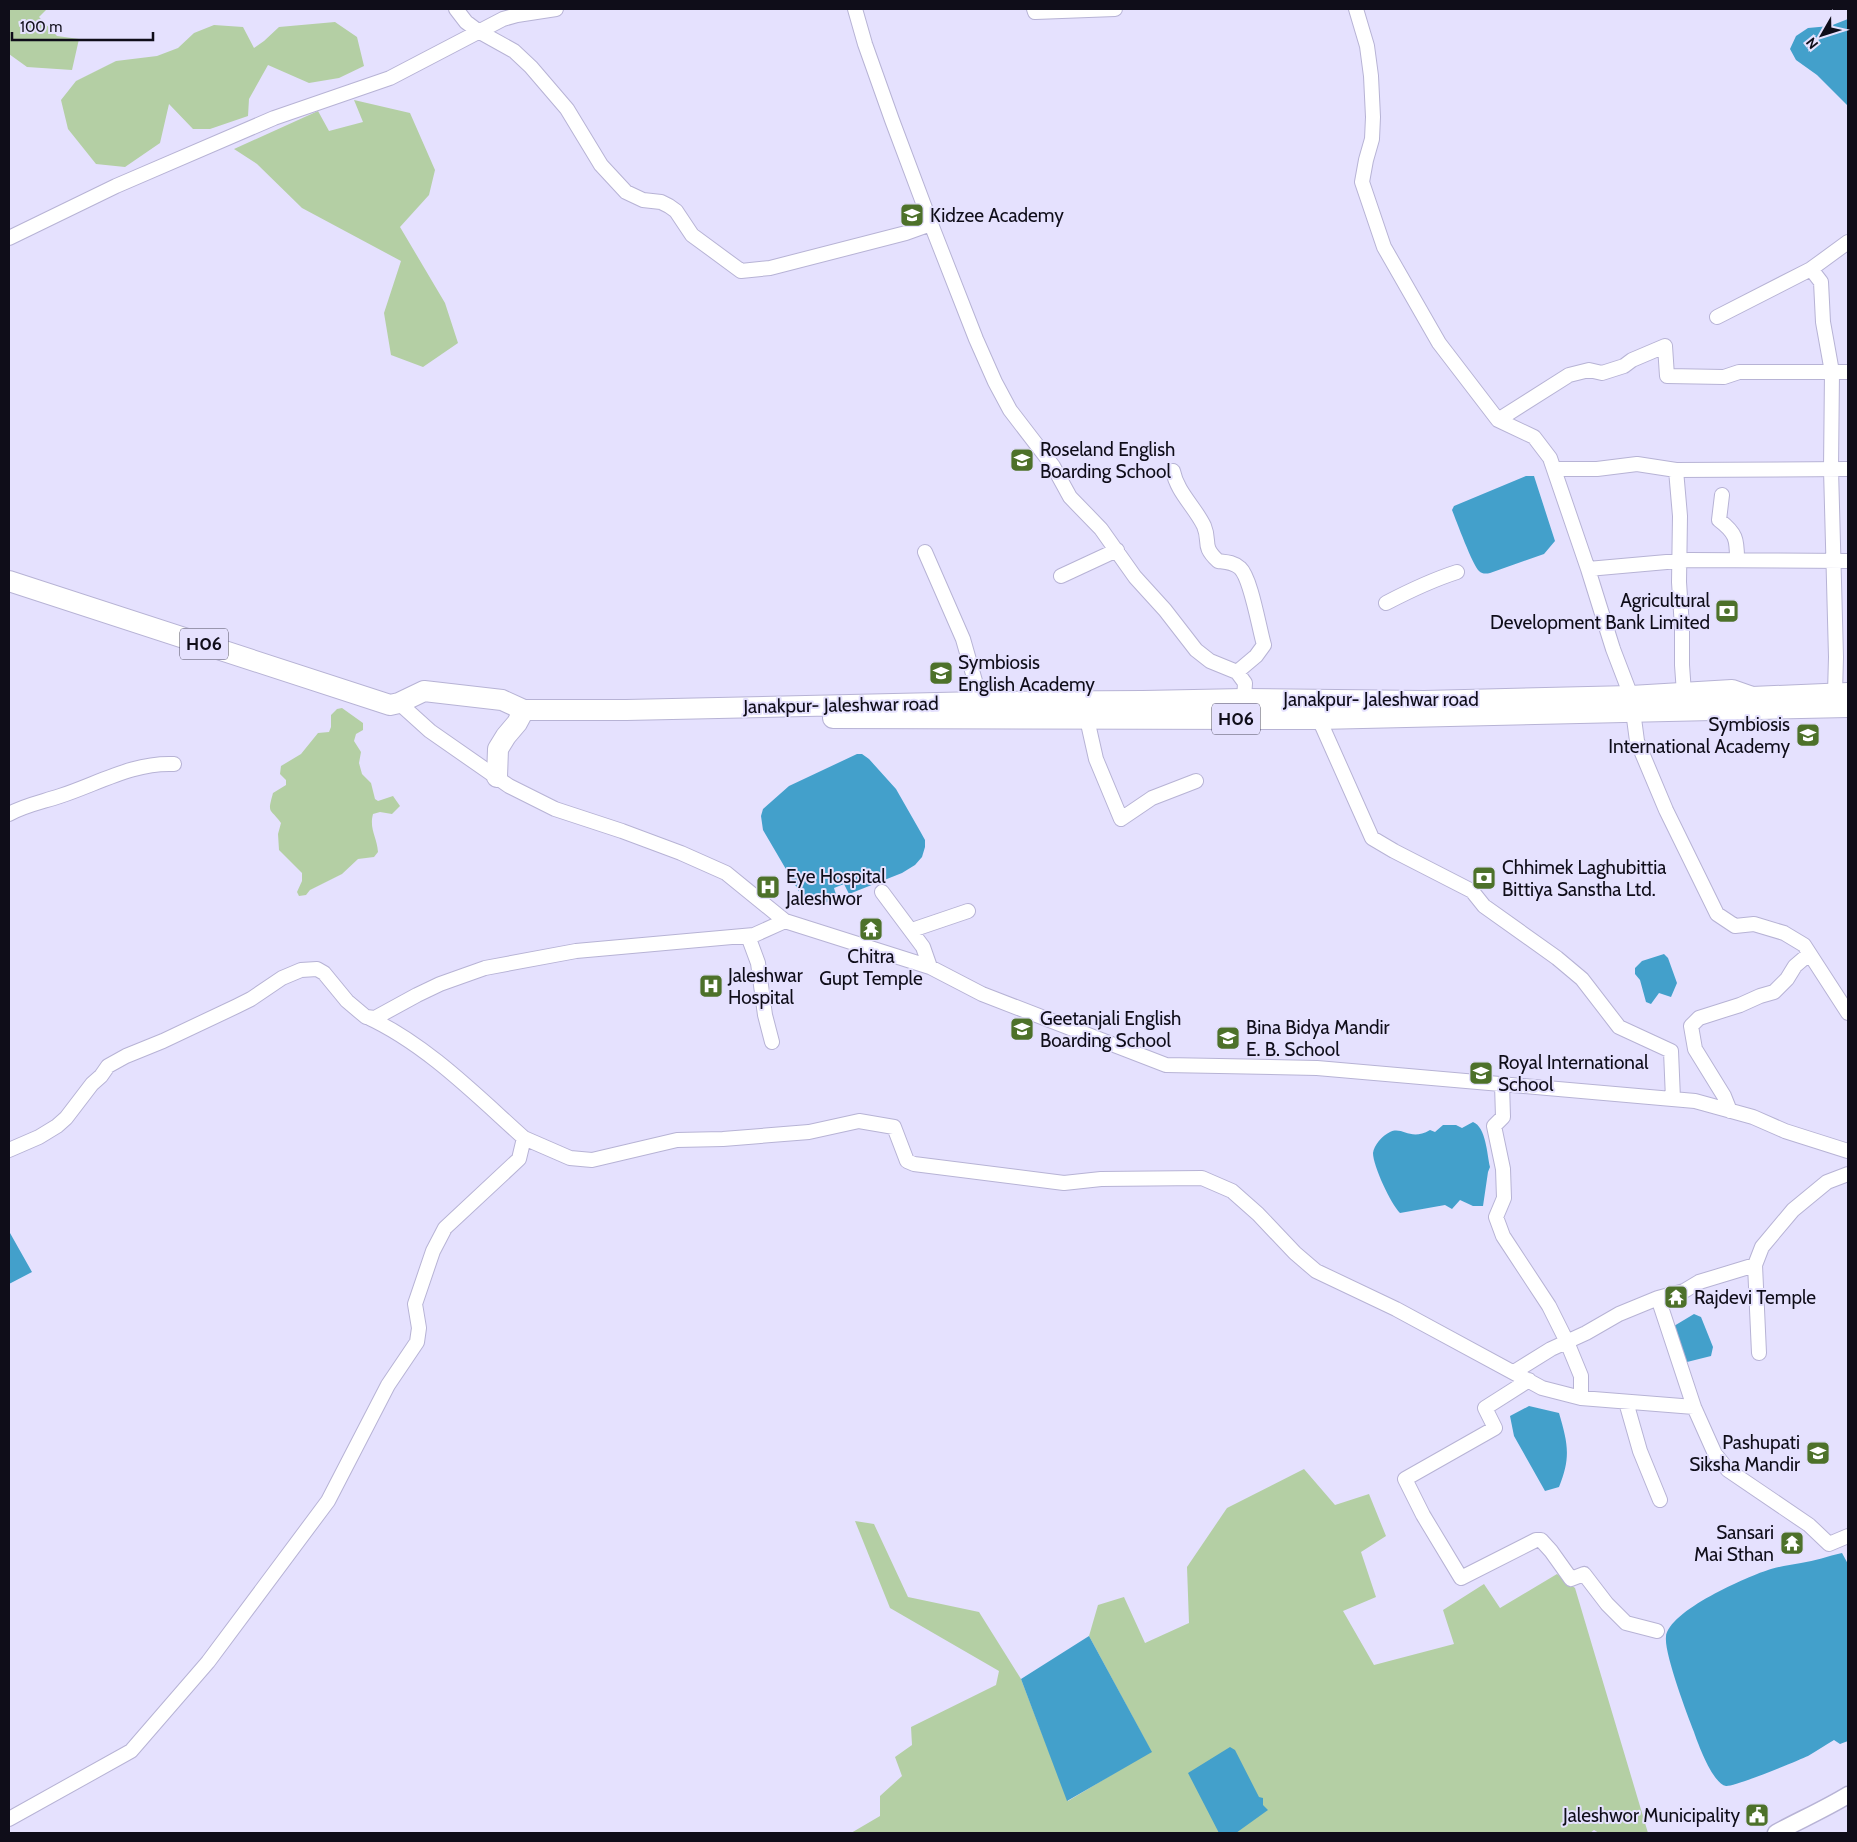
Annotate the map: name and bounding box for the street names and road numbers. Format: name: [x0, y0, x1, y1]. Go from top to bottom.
road number: H06: [180, 629, 228, 660]
street label: Janakpur- Jaleshwar road: [1282, 688, 1479, 711]
street label: Janakpur- Jaleshwar road: [742, 692, 939, 718]
road number: H06: [1212, 704, 1260, 734]

